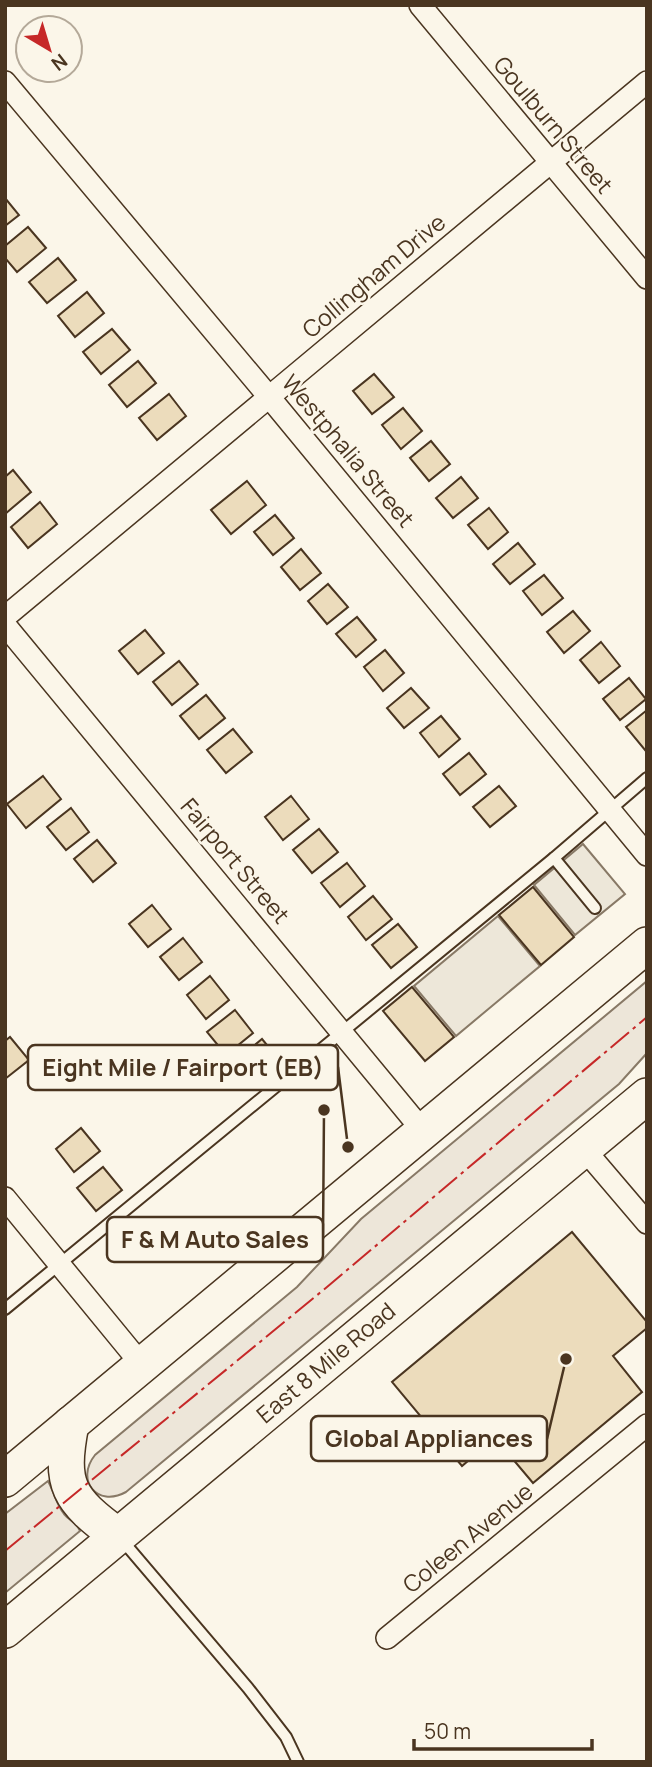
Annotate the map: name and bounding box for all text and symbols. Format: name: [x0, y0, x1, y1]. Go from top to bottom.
north arrow: [14, 14, 84, 84]
text: N: [46, 48, 73, 77]
street label: Goulburn Street: [487, 49, 621, 200]
street label: Collingham Drive: [295, 206, 452, 345]
street label: Westphalia Street: [275, 367, 422, 534]
street label: Fairport Street: [174, 791, 298, 930]
callout: Eight Mile / Fairport (EB): [28, 1045, 338, 1090]
text: Eight Mile / Fairport (EB): [42, 1050, 324, 1083]
callout: F & M Auto Sales: [107, 1217, 323, 1262]
text: F & M Auto Sales: [121, 1222, 309, 1255]
street label: East 8 Mile Road: [249, 1295, 402, 1430]
callout: Global Appliances: [311, 1416, 547, 1461]
text: Global Appliances: [325, 1421, 533, 1454]
street label: Coleen Avenue: [396, 1475, 539, 1600]
scale bar: [414, 1708, 592, 1752]
text: 50 m: [424, 1717, 471, 1745]

